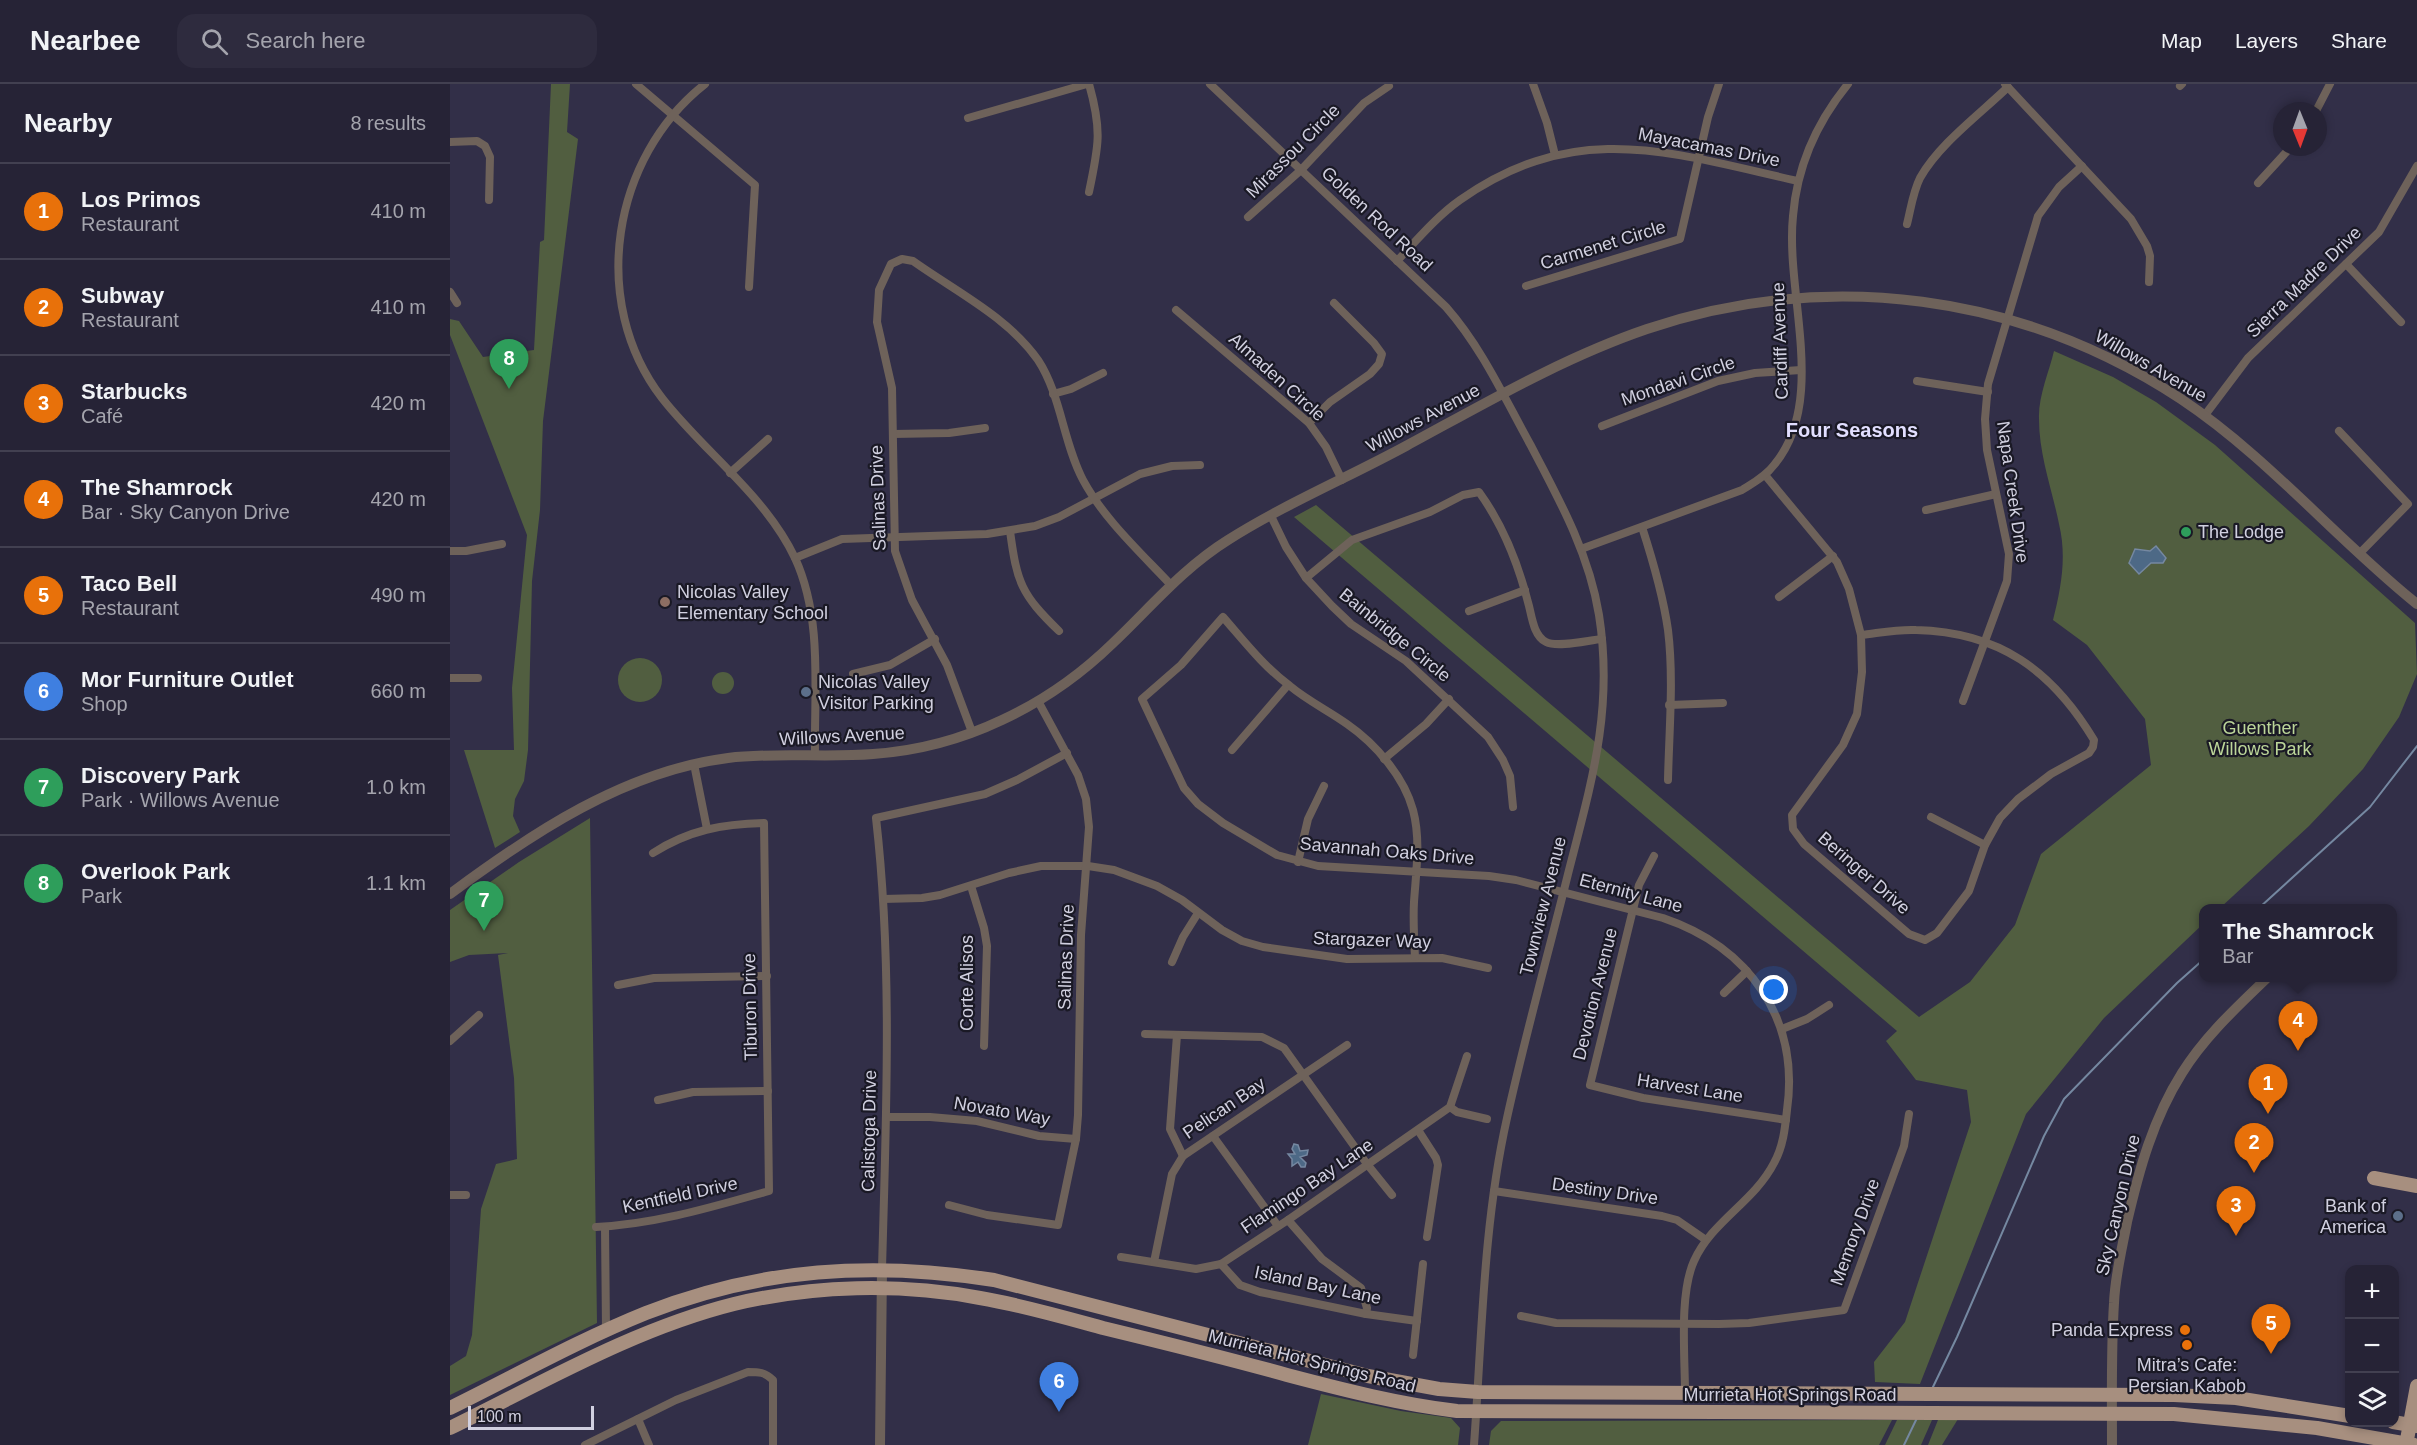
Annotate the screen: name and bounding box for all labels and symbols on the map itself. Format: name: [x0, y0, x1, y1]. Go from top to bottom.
street label: Mirassou Circle: [1242, 100, 1344, 202]
north arrow: [2273, 102, 2327, 156]
street label: Mayacamas Drive: [1636, 123, 1782, 171]
street label: Golden Rod Road: [1317, 163, 1437, 275]
street label: Carmenet Circle: [1538, 216, 1668, 274]
street label: Sierra Madre Drive: [2243, 222, 2365, 342]
street label: Cardiff Avenue: [1768, 282, 1792, 400]
street label: Willows Avenue: [2092, 326, 2210, 406]
street label: Almaden Circle: [1225, 329, 1329, 425]
pin: 8: [490, 340, 528, 389]
street label: Mondavi Circle: [1618, 352, 1738, 410]
street label: Willows Avenue: [1363, 380, 1483, 456]
district label: Four Seasons: [1786, 419, 1918, 441]
street label: Napa Creek Drive: [1993, 420, 2033, 564]
street label: Salinas Drive: [866, 445, 890, 551]
place label: The Lodge: [2198, 522, 2284, 542]
marker: The Lodge: [2179, 525, 2193, 539]
place label: Nicolas Valley Elementary School: [677, 582, 828, 623]
street label: Bainbridge Circle: [1335, 584, 1455, 686]
marker: Nicolas Valley Elementary School: [658, 595, 672, 609]
place label: Nicolas Valley Visitor Parking: [818, 672, 934, 713]
marker: Nicolas Valley Visitor Parking: [799, 685, 813, 699]
park label: Guenther Willows Park: [2208, 718, 2313, 759]
street label: Willows Avenue: [779, 723, 905, 749]
street label: Beringer Drive: [1814, 828, 1914, 918]
street label: Savannah Oaks Drive: [1299, 833, 1475, 869]
street label: Townview Avenue: [1516, 834, 1570, 978]
street label: Eternity Lane: [1577, 870, 1685, 916]
pin: 7: [465, 882, 504, 931]
street label: Salinas Drive: [1054, 904, 1078, 1010]
street label: Devotion Avenue: [1569, 926, 1621, 1062]
street label: Stargazer Way: [1312, 928, 1432, 952]
street label: Corte Alisos: [957, 935, 977, 1031]
street label: Tiburon Drive: [739, 953, 761, 1061]
your location: [1759, 975, 1788, 1004]
pin: 4: [2278, 1002, 2318, 1051]
pin: 1: [2248, 1064, 2288, 1114]
street label: Calistoga Drive: [858, 1070, 880, 1192]
street label: Harvest Lane: [1636, 1070, 1744, 1106]
street label: Pelican Bay: [1179, 1073, 1269, 1143]
street label: Novato Way: [952, 1093, 1052, 1129]
pin: 2: [2234, 1124, 2274, 1173]
street label: Sky Canyon Drive: [2092, 1133, 2144, 1277]
street label: Flamingo Bay Lane: [1237, 1134, 1377, 1238]
street label: Kentfield Drive: [621, 1173, 739, 1217]
street label: Destiny Drive: [1551, 1174, 1659, 1208]
street label: Memory Drive: [1826, 1176, 1884, 1288]
pin: 3: [2216, 1186, 2256, 1236]
place label: Bank of America: [2320, 1196, 2387, 1237]
marker: Bank of America: [2391, 1209, 2405, 1223]
street label: Island Bay Lane: [1253, 1262, 1383, 1308]
pin: 5: [2252, 1304, 2290, 1354]
place label: Panda Express: [2051, 1320, 2173, 1340]
marker: Panda Express: [2178, 1323, 2192, 1337]
street label: Murrieta Hot Springs Road: [1206, 1326, 1418, 1396]
marker: Mitra’s Cafe: Persian Kabob: [2180, 1338, 2194, 1352]
place label: Mitra’s Cafe: Persian Kabob: [2128, 1355, 2246, 1396]
pin: 6: [1040, 1362, 1078, 1412]
street label: Murrieta Hot Springs Road: [1683, 1385, 1897, 1405]
scale bar: [468, 1403, 594, 1430]

